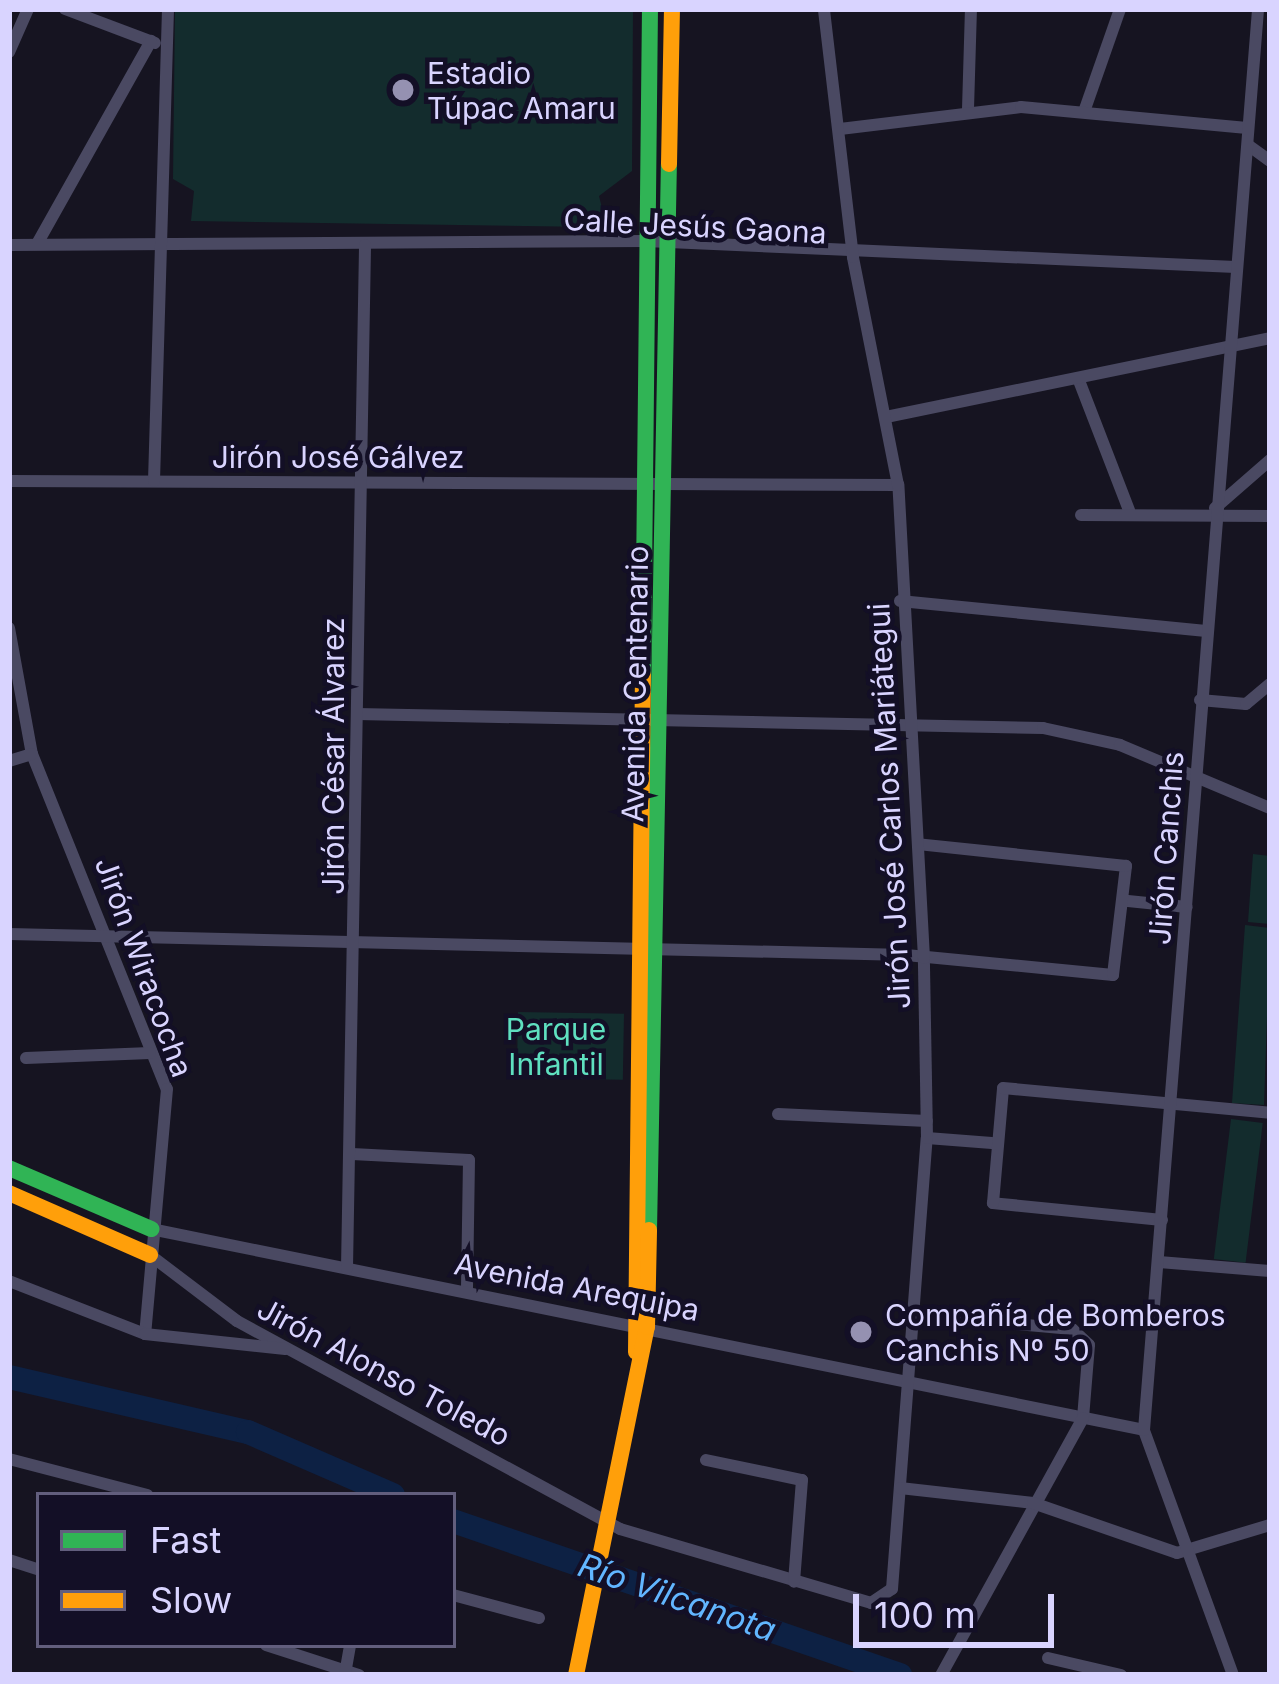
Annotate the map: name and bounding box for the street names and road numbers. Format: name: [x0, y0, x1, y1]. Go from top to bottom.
street label: Calle Jesús Gaona: [563, 201, 827, 251]
street label: Jirón José Gálvez: [212, 439, 464, 475]
street label: Avenida Centenario: [615, 545, 655, 823]
street label: Jirón José Carlos Mariátegui: [860, 602, 918, 1010]
street label: Jirón César Álvarez: [315, 617, 351, 895]
street label: Jirón Canchis: [1141, 750, 1191, 946]
street label: Jirón Wiracocha: [88, 852, 200, 1082]
street label: Avenida Arequipa: [451, 1246, 703, 1328]
street label: Jirón Alonso Toledo: [251, 1290, 517, 1454]

